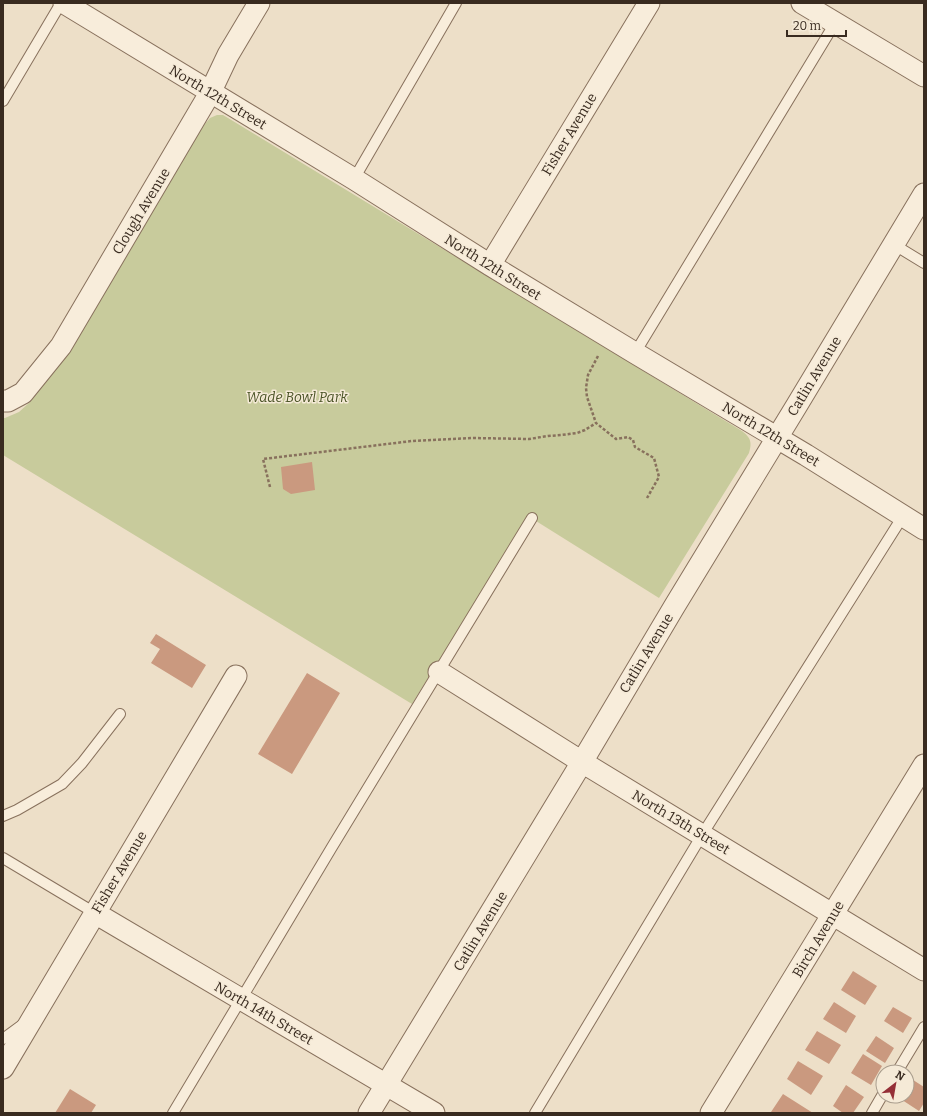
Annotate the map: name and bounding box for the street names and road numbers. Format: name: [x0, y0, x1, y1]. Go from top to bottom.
street label: North 12th Street: [166, 62, 270, 133]
street label: Fisher Avenue: [538, 90, 601, 179]
street label: Clough Avenue: [109, 165, 174, 258]
street label: North 12th Street: [441, 231, 544, 304]
street label: Catlin Avenue: [784, 333, 845, 419]
street label: North 12th Street: [719, 399, 823, 470]
street label: Catlin Avenue: [616, 610, 677, 696]
street label: North 13th Street: [629, 787, 733, 858]
street label: Fisher Avenue: [88, 828, 151, 917]
street label: Catlin Avenue: [450, 888, 511, 974]
street label: Birch Avenue: [789, 898, 848, 981]
street label: North 14th Street: [211, 978, 316, 1049]

